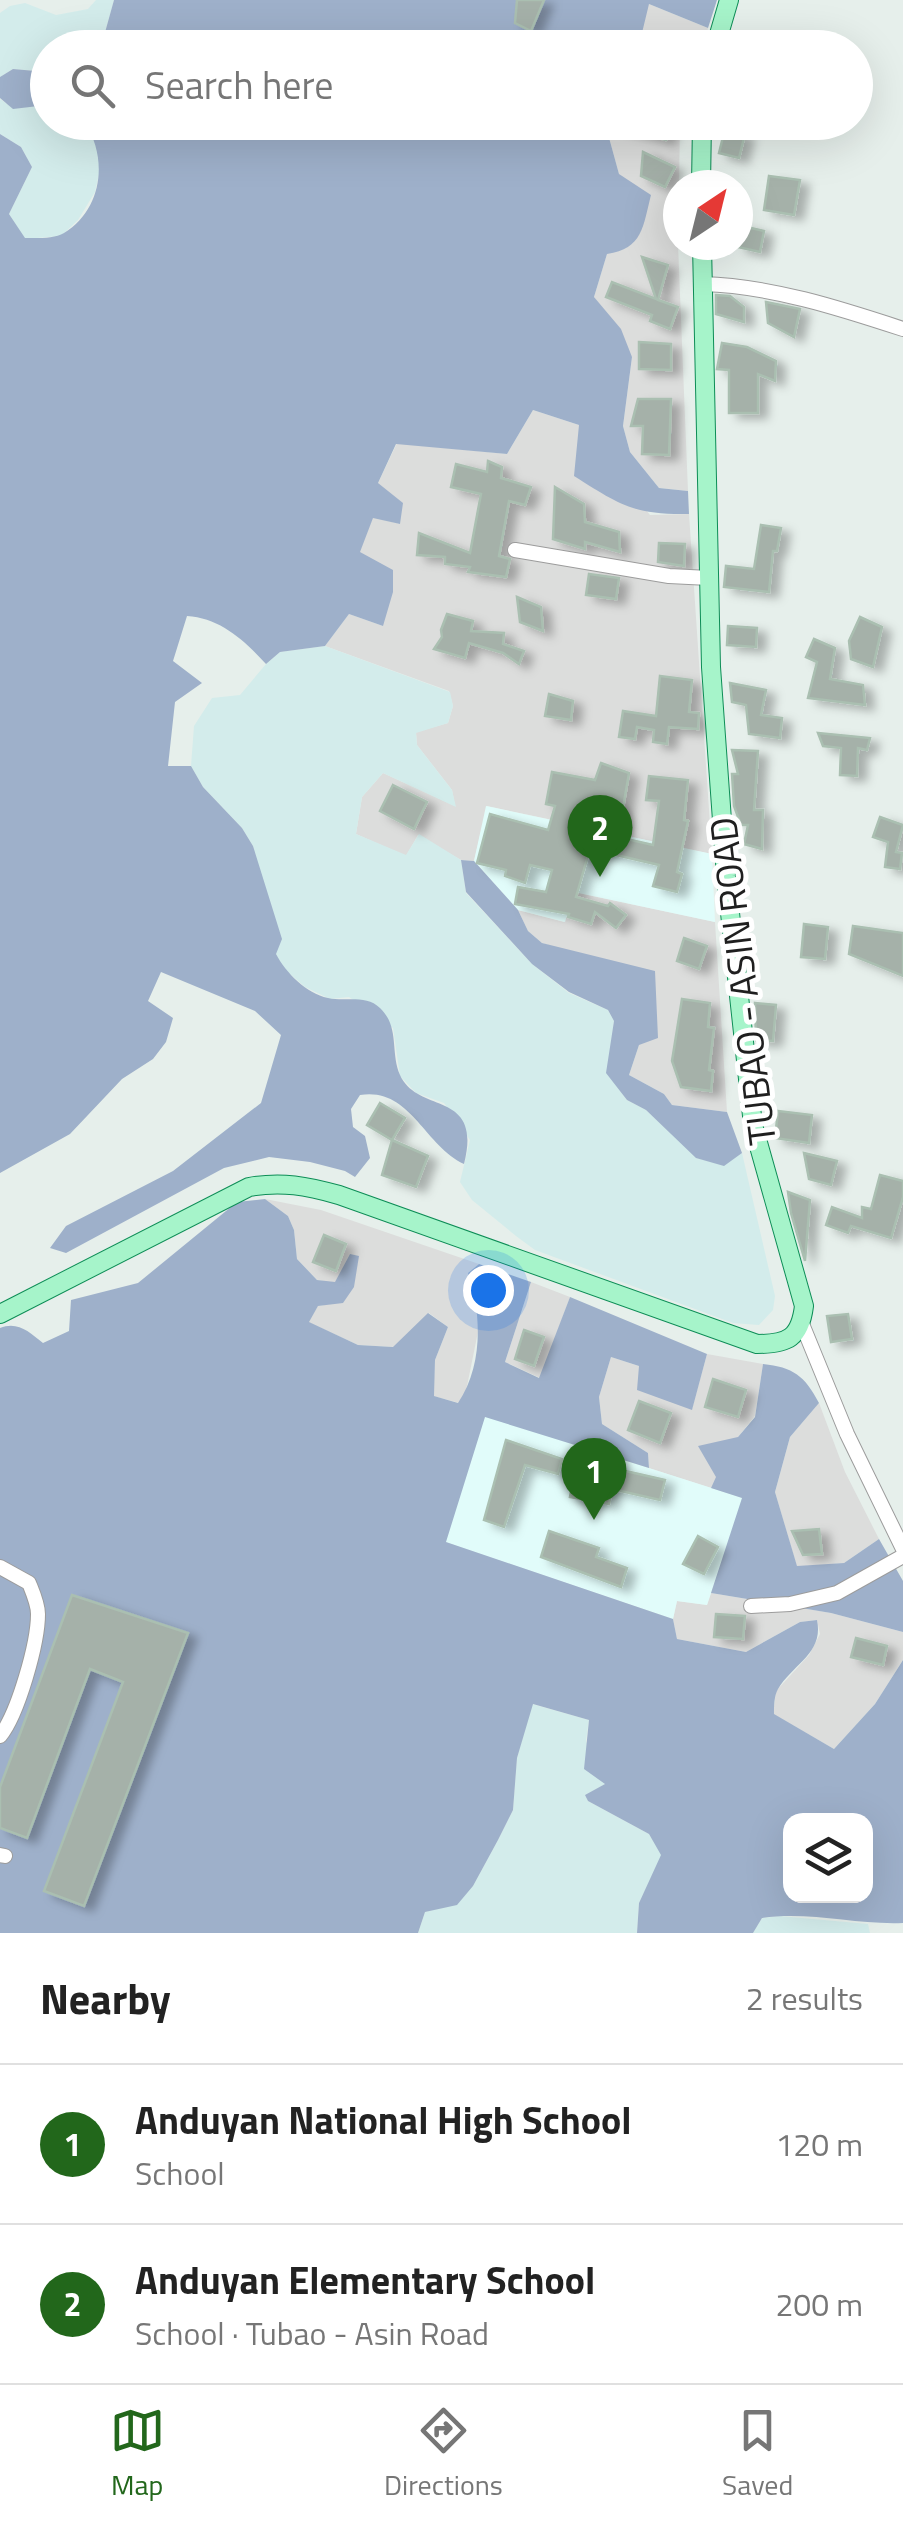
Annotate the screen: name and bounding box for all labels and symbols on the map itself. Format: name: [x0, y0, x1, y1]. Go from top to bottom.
north arrow: [663, 170, 753, 260]
pin: 2: [568, 794, 632, 877]
street label: TUBAO - ASIN ROAD: [693, 814, 791, 1148]
your location: [463, 1265, 514, 1316]
pin: 1: [562, 1438, 626, 1520]

